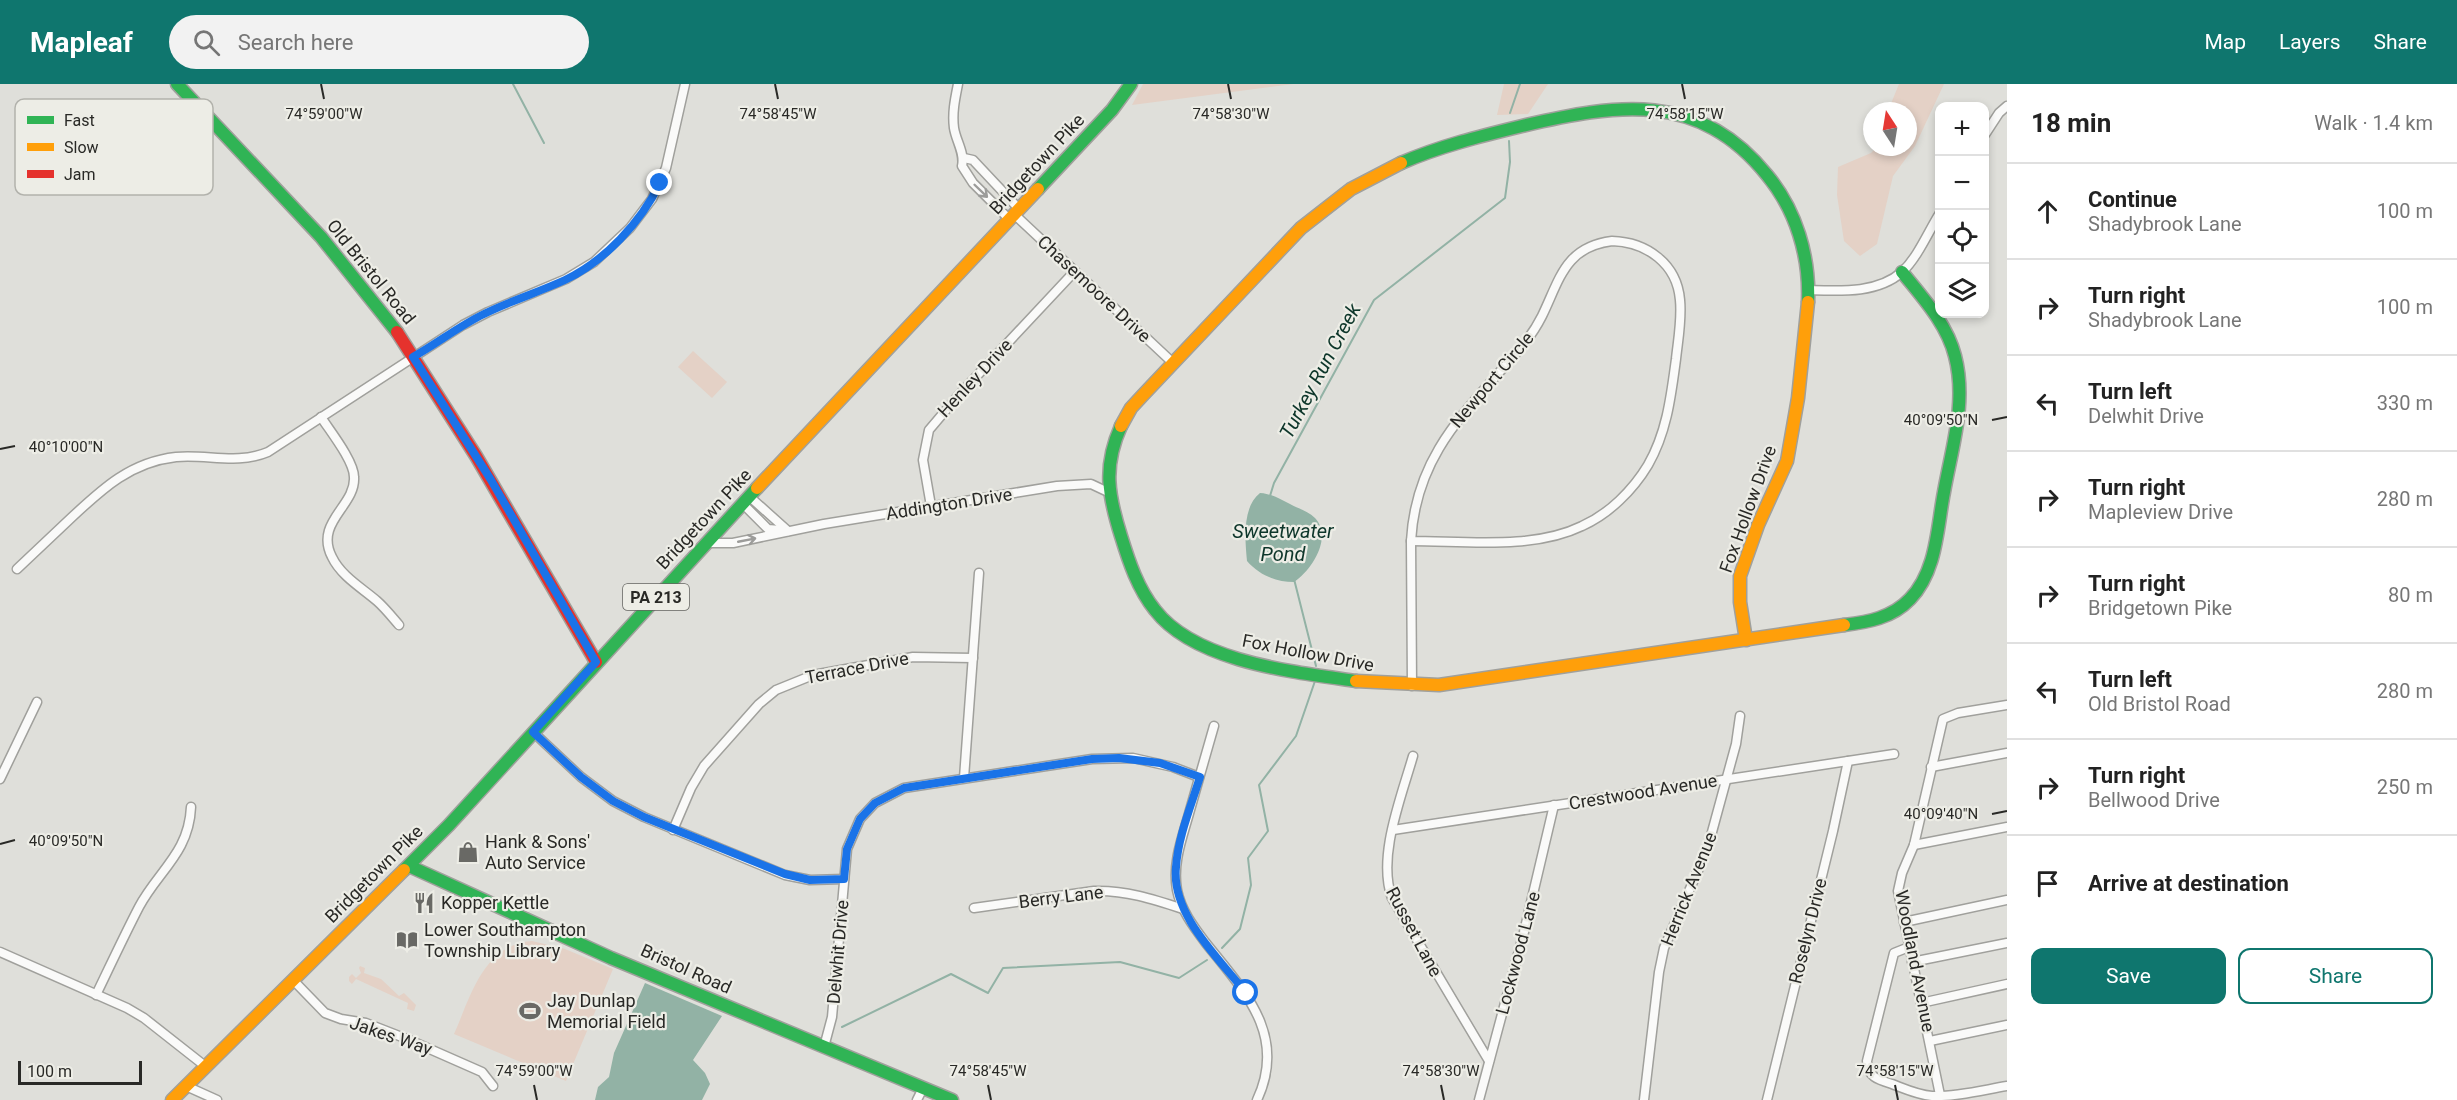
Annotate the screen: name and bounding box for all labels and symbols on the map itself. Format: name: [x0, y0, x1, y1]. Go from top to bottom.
legend: [15, 99, 213, 195]
north arrow: [1863, 102, 1917, 156]
text: 74°59'00"W: [286, 105, 362, 123]
text: 74°58'45"W: [740, 105, 816, 123]
text: 74°58'30"W: [1193, 105, 1269, 123]
text: 74°58'15"W: [1647, 105, 1723, 123]
street label: Bridgetown Pike: [985, 109, 1089, 218]
text: Fast: [64, 111, 95, 130]
text: Slow: [64, 138, 99, 157]
text: Jam: [64, 165, 96, 184]
route end: [646, 169, 672, 195]
one-way arrow: [974, 184, 989, 199]
street label: Old Bristol Road: [323, 215, 420, 328]
street label: Chasemoore Drive: [1033, 231, 1155, 346]
water label: Turkey Run Creek: [1274, 298, 1366, 443]
street label: Newport Circle: [1445, 328, 1538, 432]
street label: Henley Drive: [933, 334, 1016, 421]
text: 40°09'50"N: [1904, 411, 1978, 429]
text: 40°10'00"N: [29, 438, 103, 456]
street label: Fox Hollow Drive: [1715, 442, 1780, 575]
street label: Bridgetown Pike: [652, 464, 756, 573]
street label: Addington Drive: [884, 483, 1013, 524]
water label: Sweetwater Pond: [1232, 519, 1335, 566]
one-way arrow: [736, 534, 756, 545]
road number: PA 213: [623, 584, 689, 610]
street label: Fox Hollow Drive: [1240, 629, 1376, 676]
street label: Terrace Drive: [803, 647, 910, 688]
street label: Crestwood Avenue: [1567, 769, 1719, 814]
text: 40°09'40"N: [1904, 805, 1978, 823]
street label: Bridgetown Pike: [320, 820, 427, 927]
street label: Herrick Avenue: [1656, 829, 1721, 949]
place label: Hank & Sons' Auto Service: [485, 831, 590, 873]
text: 40°09'50"N: [29, 832, 103, 850]
shop icon: Hank & Sons' Auto Service: [456, 840, 480, 864]
street label: Roselyn Drive: [1784, 876, 1831, 986]
street label: Berry Lane: [1017, 881, 1104, 912]
street label: Russet Lane: [1382, 883, 1447, 980]
street label: Woodland Avenue: [1891, 888, 1940, 1034]
street label: Lockwood Lane: [1491, 889, 1544, 1017]
restaurant icon: Kopper Kettle: [412, 891, 436, 915]
place label: Kopper Kettle: [441, 892, 549, 913]
street label: Delwhit Drive: [822, 899, 853, 1005]
place label: Lower Southampton Township Library: [424, 919, 586, 961]
library icon: Lower Southampton Township Library: [395, 928, 419, 952]
street label: Bristol Road: [638, 939, 735, 998]
route start: [1232, 979, 1258, 1005]
place label: Jay Dunlap Memorial Field: [547, 990, 666, 1032]
sports icon: Jay Dunlap Memorial Field: [518, 999, 542, 1023]
street label: Jakes Way: [347, 1012, 436, 1060]
scale bar: [18, 1058, 142, 1086]
text: 74°59'00"W: [496, 1062, 572, 1080]
text: 74°58'45"W: [950, 1062, 1026, 1080]
text: 74°58'30"W: [1403, 1062, 1479, 1080]
text: 74°58'15"W: [1857, 1062, 1933, 1080]

